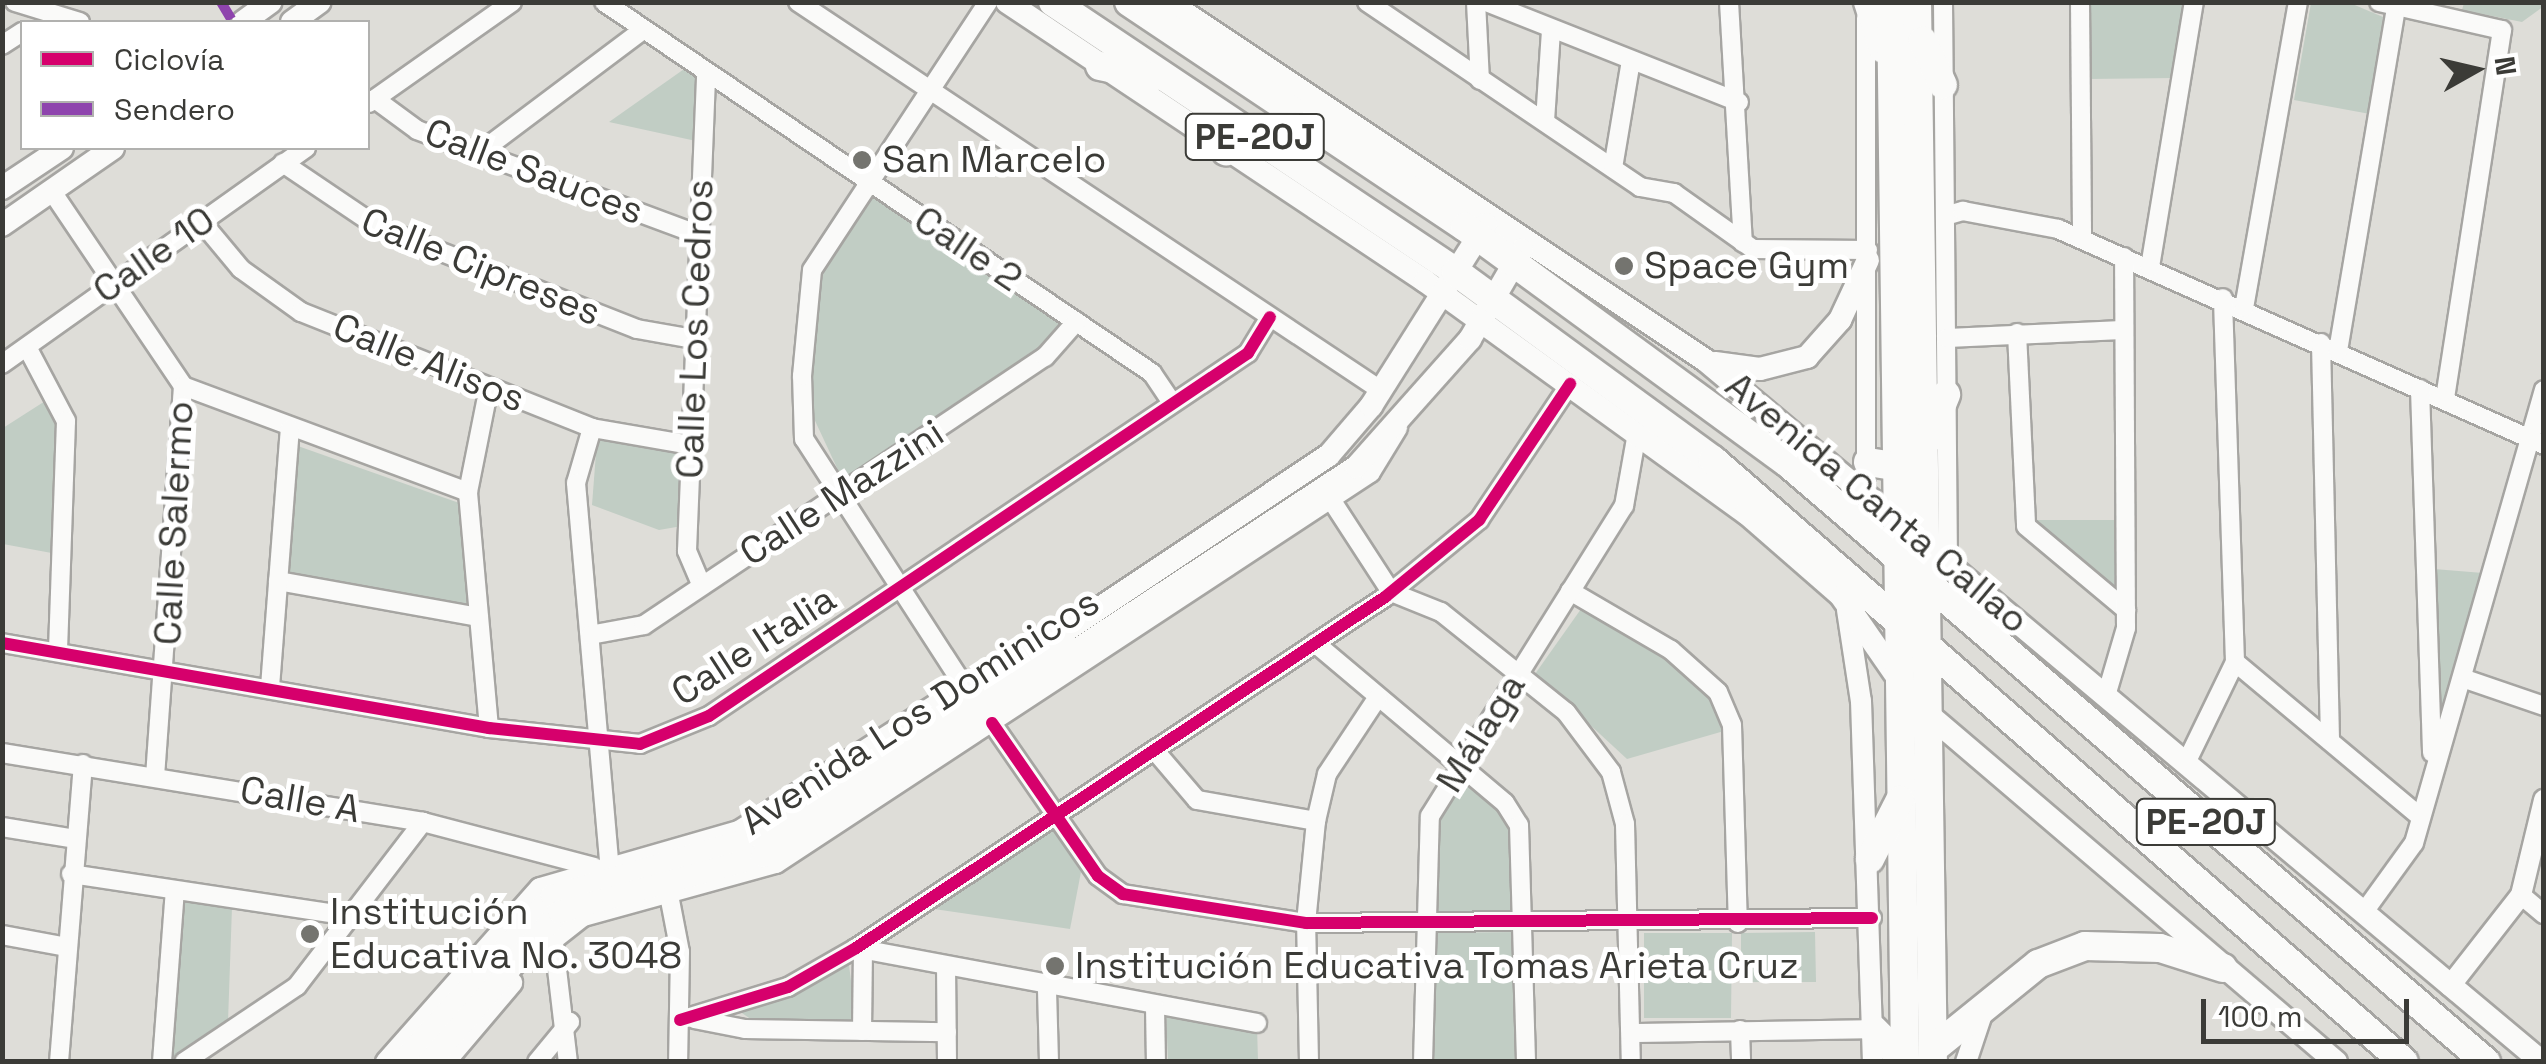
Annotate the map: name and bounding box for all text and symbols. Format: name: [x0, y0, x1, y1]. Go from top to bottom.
legend: [20, 20, 370, 150]
north arrow: [2426, 20, 2526, 120]
text: Ciclovía: [114, 40, 225, 79]
text: N: [2487, 54, 2525, 78]
text: Sendero: [114, 90, 235, 129]
road number: PE-20J: [1182, 107, 1328, 167]
street label: Calle Sauces: [418, 109, 650, 235]
place label: San Marcelo: [882, 137, 1107, 183]
marker: San Marcelo: [851, 149, 873, 171]
street label: Calle Los Cedros: [667, 179, 723, 479]
street label: Calle 10: [85, 197, 223, 313]
street label: Calle 2: [905, 197, 1031, 301]
street label: Calle Cipreses: [355, 198, 607, 336]
place label: Space Gym: [1644, 243, 1849, 289]
marker: Space Gym: [1613, 255, 1635, 277]
street label: Calle Alisos: [326, 304, 532, 422]
street label: Avenida Canta Callao: [1716, 363, 2038, 643]
street label: Calle Salermo: [145, 400, 203, 646]
street label: Calle Mazzini: [732, 410, 952, 576]
street label: Calle Italia: [664, 576, 844, 716]
street label: Avenida Los Dominicos: [732, 579, 1108, 845]
street label: Málaga: [1427, 665, 1535, 801]
street label: Calle A: [236, 767, 364, 833]
road number: PE-20J: [2134, 792, 2278, 852]
place label: Institución Educativa No. 3048: [330, 889, 683, 978]
marker: Institución Educativa No. 3048: [299, 923, 321, 945]
place label: Institución Educativa Tomas Arieta Cruz: [1075, 943, 1800, 989]
marker: Institución Educativa Tomas Arieta Cruz: [1044, 955, 1066, 977]
scale bar: [2206, 979, 2414, 1041]
text: 100 m: [2218, 997, 2303, 1036]

